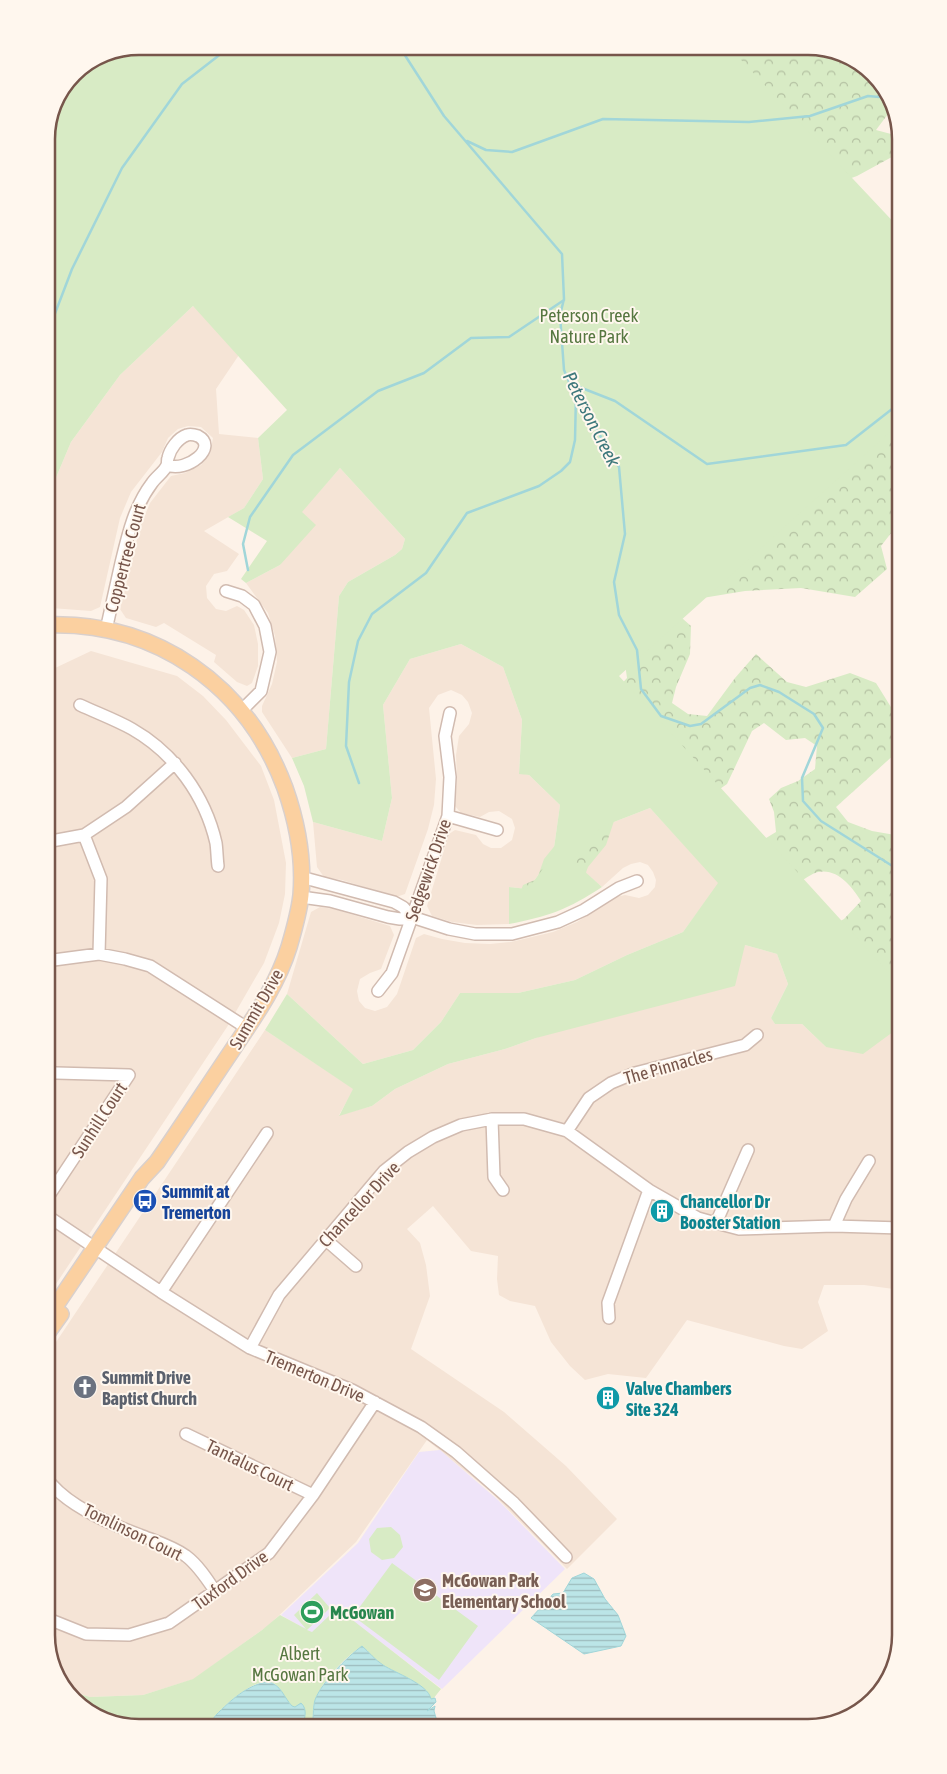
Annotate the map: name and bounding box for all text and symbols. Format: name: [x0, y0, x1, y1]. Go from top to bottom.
park label: Peterson Creek Nature Park: [540, 305, 639, 347]
water label: Peterson Creek: [559, 368, 626, 471]
street label: Coppertree Court: [100, 501, 150, 615]
street label: Sedgewick Drive: [401, 816, 455, 924]
street label: Summit Drive: [225, 965, 287, 1053]
street label: The Pinnacles: [621, 1043, 715, 1089]
street label: Sunhill Court: [67, 1078, 131, 1162]
street label: Chancellor Drive: [314, 1157, 404, 1251]
place label: Summit at Tremerton: [162, 1181, 231, 1223]
bus stop icon: Summit at Tremerton: [132, 1188, 158, 1214]
place label: Chancellor Dr Booster Station: [680, 1191, 781, 1233]
building icon: Chancellor Dr Booster Station: [649, 1198, 675, 1224]
street label: Tremerton Drive: [262, 1346, 368, 1406]
place label: Summit Drive Baptist Church: [102, 1367, 197, 1409]
church icon: Summit Drive Baptist Church: [72, 1374, 98, 1400]
place label: Valve Chambers Site 324: [625, 1378, 732, 1420]
building icon: Valve Chambers Site 324: [595, 1385, 621, 1411]
street label: Tantalus Court: [203, 1435, 297, 1495]
street label: Tomlinson Court: [80, 1499, 186, 1565]
street label: Tuxford Drive: [188, 1546, 272, 1614]
place label: McGowan Park Elementary School: [442, 1570, 566, 1612]
school or university icon: McGowan Park Elementary School: [412, 1577, 438, 1603]
sports icon: McGowan: [299, 1599, 325, 1625]
place label: McGowan: [330, 1602, 394, 1623]
park label: Albert McGowan Park: [252, 1643, 348, 1685]

